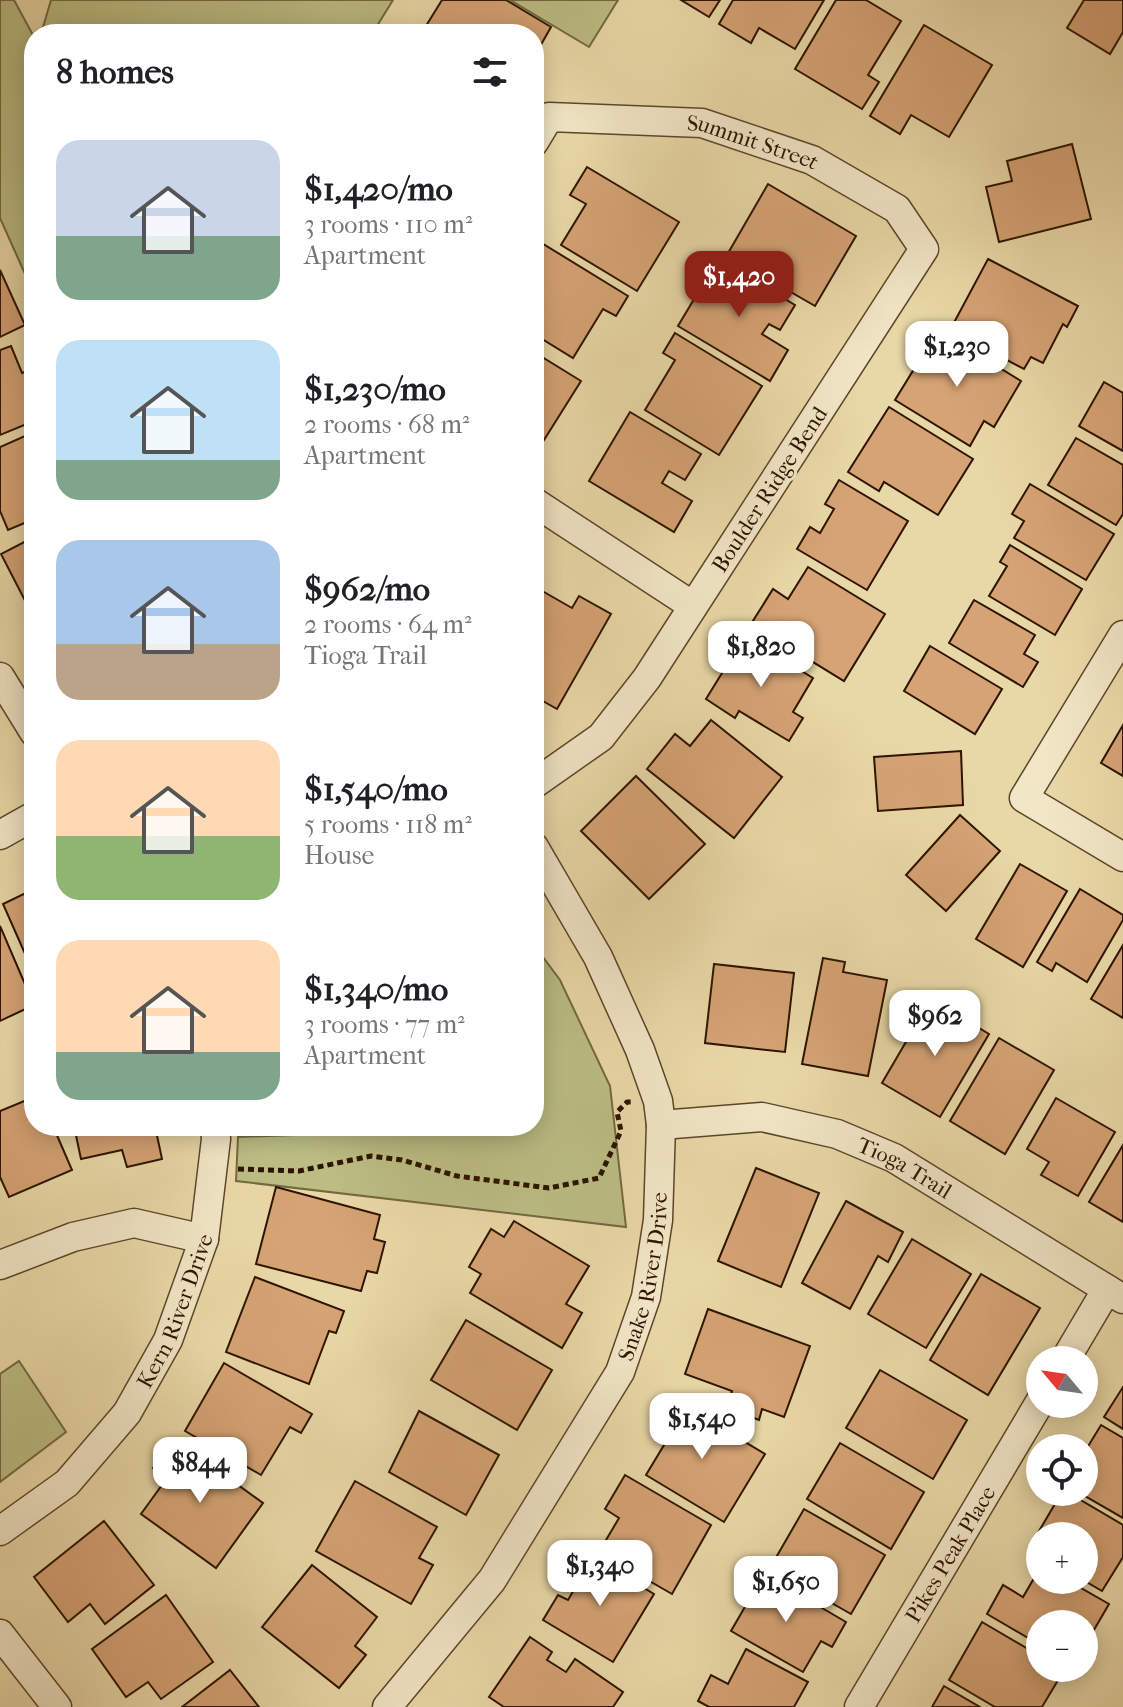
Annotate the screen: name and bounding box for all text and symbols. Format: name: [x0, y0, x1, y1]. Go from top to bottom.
icon: filters: [468, 50, 512, 94]
text: 8 homes: [56, 52, 174, 92]
street label: Summit Street: [686, 110, 824, 175]
text: $1,420/mo: [304, 169, 453, 209]
icon: home: [120, 172, 216, 268]
text: 3 rooms · 110 m²: [304, 209, 472, 240]
text: Apartment: [304, 240, 426, 271]
pin: $1,420: [674, 251, 804, 319]
text: $1,420: [703, 261, 775, 292]
pin: $1,230: [892, 321, 1022, 389]
text: $1,230: [923, 331, 991, 362]
text: $1,230/mo: [304, 369, 446, 409]
icon: home: [120, 372, 216, 468]
street label: Boulder Ridge Bend: [707, 401, 834, 577]
text: 2 rooms · 68 m²: [304, 409, 469, 440]
text: Apartment: [304, 440, 426, 471]
text: $962/mo: [304, 569, 430, 609]
icon: home: [120, 572, 216, 668]
text: 2 rooms · 64 m²: [304, 609, 472, 640]
pin: $1,820: [696, 621, 826, 689]
text: $1,820: [726, 631, 796, 662]
text: Tioga Trail: [304, 640, 427, 671]
text: $1,540/mo: [304, 769, 448, 809]
icon: home: [120, 772, 216, 868]
text: 5 rooms · 118 m²: [304, 809, 472, 840]
text: House: [304, 840, 374, 871]
text: $1,340/mo: [304, 969, 448, 1009]
icon: home: [120, 972, 216, 1068]
pin: $962: [888, 990, 982, 1058]
text: $962: [907, 1000, 963, 1031]
text: 3 rooms · 77 m²: [304, 1009, 465, 1040]
text: Apartment: [304, 1040, 426, 1071]
street label: Tioga Trail: [853, 1132, 956, 1205]
street label: Snake River Drive: [613, 1192, 673, 1364]
street label: Kern River Drive: [132, 1230, 219, 1393]
north arrow: [1026, 1346, 1098, 1418]
map controls: [1026, 1346, 1098, 1682]
pin: $1,540: [637, 1393, 767, 1461]
text: $1,540: [668, 1403, 736, 1434]
button: locate: [1026, 1434, 1098, 1506]
pin: $844: [153, 1437, 247, 1505]
text: $844: [171, 1447, 229, 1478]
street label: Pikes Peak Place: [900, 1481, 1001, 1628]
button: +: [1026, 1522, 1098, 1594]
pin: $1,340: [535, 1540, 665, 1608]
text: $1,340: [565, 1550, 635, 1581]
pin: $1,650: [721, 1556, 851, 1624]
text: $1,650: [752, 1566, 820, 1597]
button: −: [1026, 1610, 1098, 1682]

